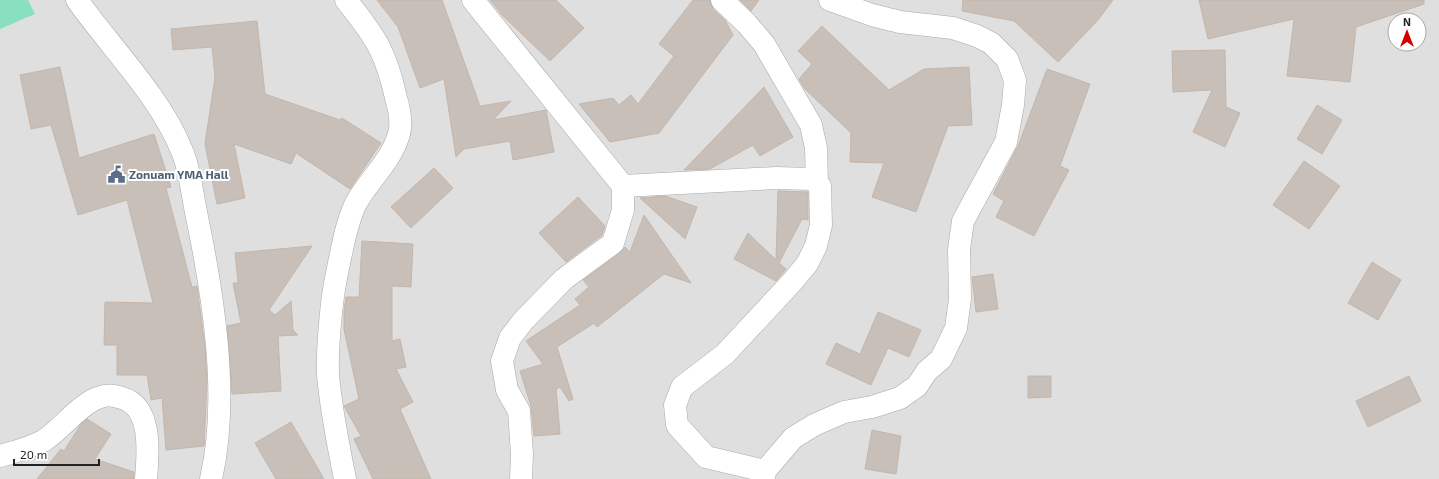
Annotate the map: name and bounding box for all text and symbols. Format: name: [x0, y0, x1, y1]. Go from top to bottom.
north arrow: [1387, 12, 1427, 52]
text: N: [1403, 15, 1411, 28]
public building icon: Zonuam YMA Hall: [106, 165, 126, 185]
place label: Zonuam YMA Hall: [129, 167, 229, 181]
scale bar: [14, 441, 99, 467]
text: 20 m: [20, 447, 47, 461]

